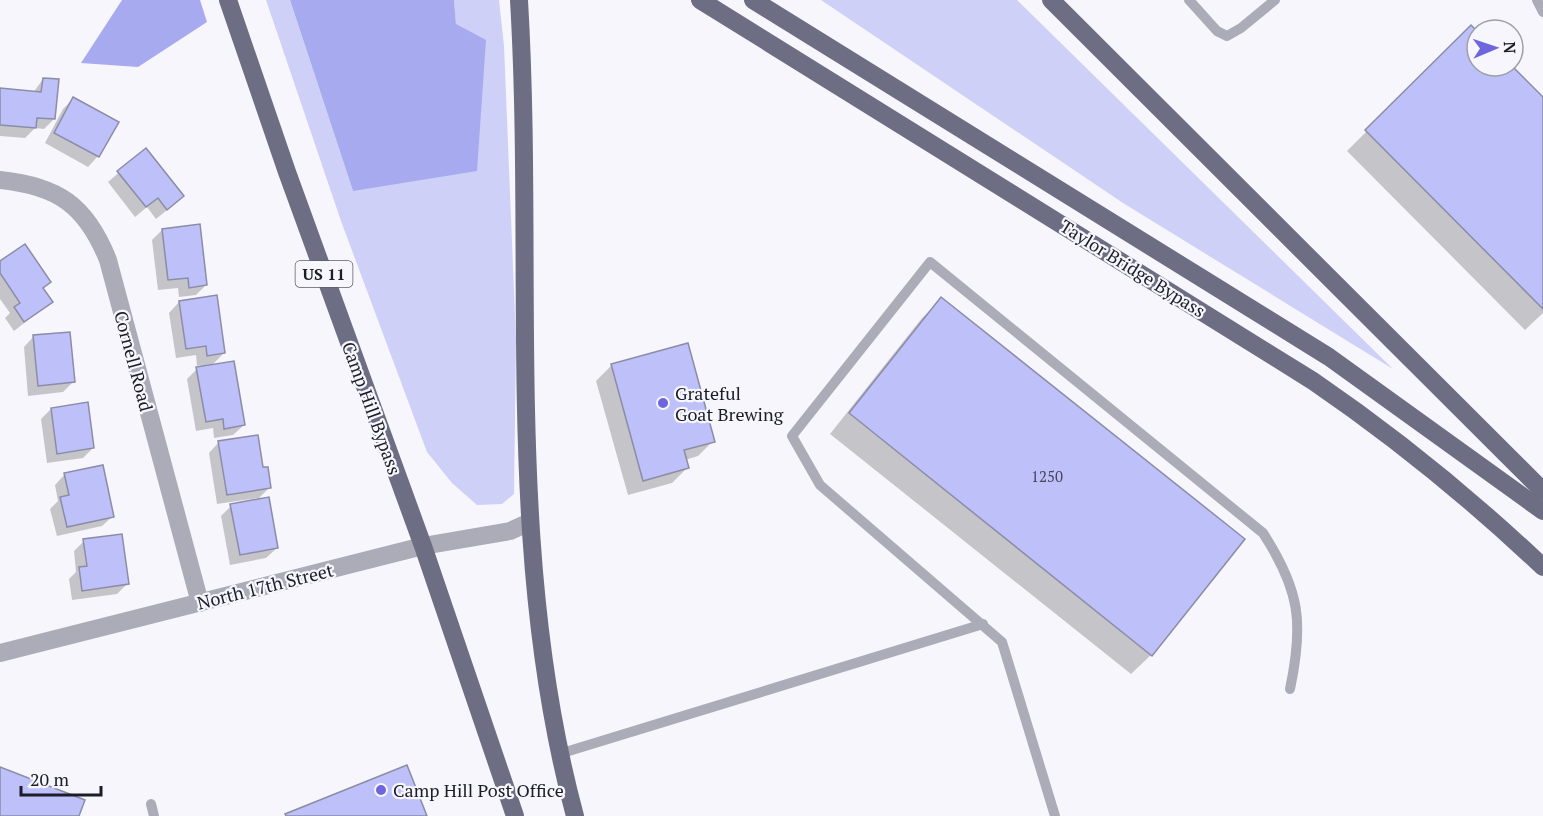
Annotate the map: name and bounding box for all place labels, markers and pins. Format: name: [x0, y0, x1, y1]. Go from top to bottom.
place label: Grateful Goat Brewing: [675, 381, 784, 426]
marker: Grateful Goat Brewing: [656, 396, 670, 410]
place label: Camp Hill Post Office: [393, 778, 564, 802]
marker: Camp Hill Post Office: [374, 783, 388, 797]

